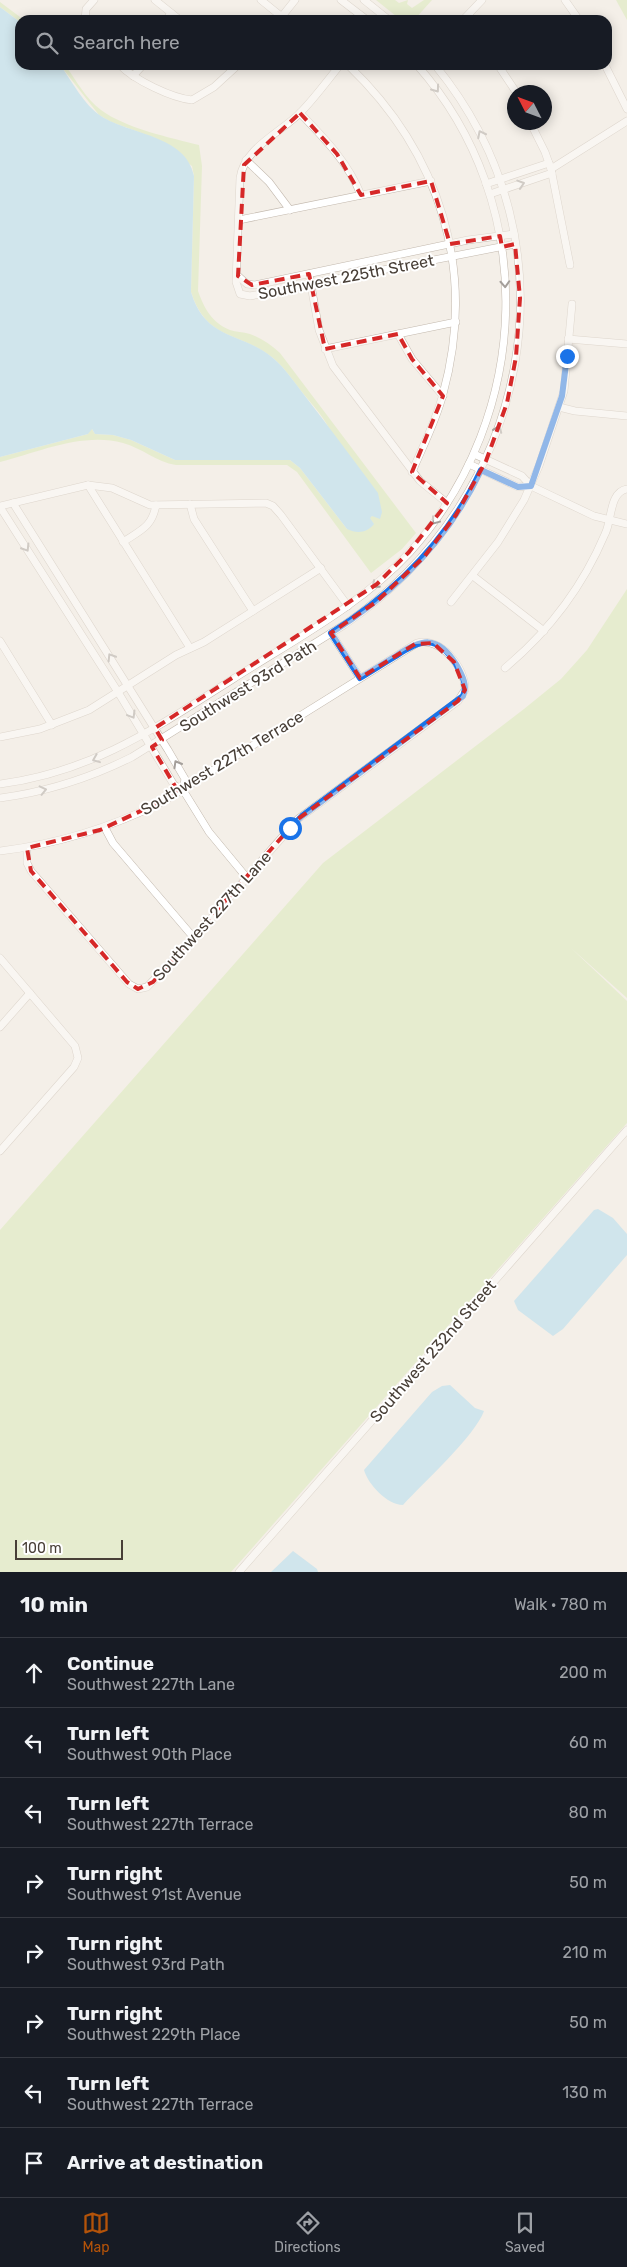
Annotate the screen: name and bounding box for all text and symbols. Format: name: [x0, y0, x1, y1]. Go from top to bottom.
search box: [15, 15, 612, 70]
icon: search: [33, 29, 61, 57]
text: Search here: [73, 31, 180, 54]
one-way arrow: [431, 83, 439, 92]
north arrow: [507, 85, 552, 130]
one-way arrow: [477, 131, 487, 140]
one-way arrow: [516, 179, 524, 189]
street label: Southwest 225th Street: [256, 251, 436, 303]
one-way arrow: [500, 281, 511, 289]
route end: [556, 345, 579, 368]
one-way arrow: [492, 426, 502, 434]
one-way arrow: [432, 515, 440, 524]
one-way arrow: [20, 543, 29, 552]
one-way arrow: [372, 579, 381, 587]
street label: Southwest 93rd Path: [176, 636, 320, 736]
one-way arrow: [107, 654, 117, 663]
street label: Southwest 227th Terrace: [137, 707, 307, 819]
one-way arrow: [125, 710, 135, 719]
one-way arrow: [92, 752, 101, 763]
one-way arrow: [173, 760, 183, 769]
one-way arrow: [38, 785, 47, 796]
route start: [279, 817, 302, 840]
street label: Southwest 227th Lane: [149, 847, 275, 985]
street label: Southwest 232nd Street: [366, 1276, 500, 1426]
scale bar: [15, 1537, 122, 1560]
text: 100 m: [22, 1540, 62, 1557]
text: 10 min: [20, 1592, 88, 1617]
text: Walk · 780 m: [514, 1595, 607, 1614]
text: Continue: [67, 1652, 154, 1675]
icon: ahead: [20, 1659, 48, 1687]
text: 200 m: [559, 1663, 607, 1682]
text: Southwest 227th Lane: [67, 1675, 235, 1694]
text: Turn left: [67, 1722, 149, 1745]
icon: left: [20, 1729, 48, 1757]
text: 60 m: [569, 1733, 607, 1752]
text: Southwest 90th Place: [67, 1745, 232, 1764]
text: Turn left: [67, 1792, 149, 1815]
icon: left: [20, 1799, 48, 1827]
text: 80 m: [569, 1803, 607, 1822]
text: Southwest 227th Terrace: [67, 1815, 253, 1834]
text: Turn right: [67, 1862, 162, 1885]
icon: right: [20, 1869, 48, 1897]
text: 50 m: [569, 1873, 607, 1892]
text: Southwest 91st Avenue: [67, 1885, 242, 1904]
text: Turn right: [67, 1932, 162, 1955]
icon: right: [20, 1939, 48, 1967]
text: 210 m: [562, 1943, 607, 1962]
text: Southwest 93rd Path: [67, 1955, 225, 1974]
text: Turn right: [67, 2002, 162, 2025]
icon: right: [20, 2009, 48, 2037]
text: 50 m: [569, 2013, 607, 2032]
text: Southwest 229th Place: [67, 2025, 241, 2044]
text: Turn left: [67, 2072, 149, 2095]
icon: left: [20, 2079, 48, 2107]
text: 130 m: [562, 2083, 607, 2102]
text: Southwest 227th Terrace: [67, 2095, 253, 2114]
icon: arrive: [20, 2149, 48, 2177]
text: Arrive at destination: [67, 2151, 263, 2174]
tab: Map: [82, 2209, 110, 2256]
tab: Directions: [274, 2209, 341, 2256]
tab: Saved: [505, 2209, 545, 2256]

